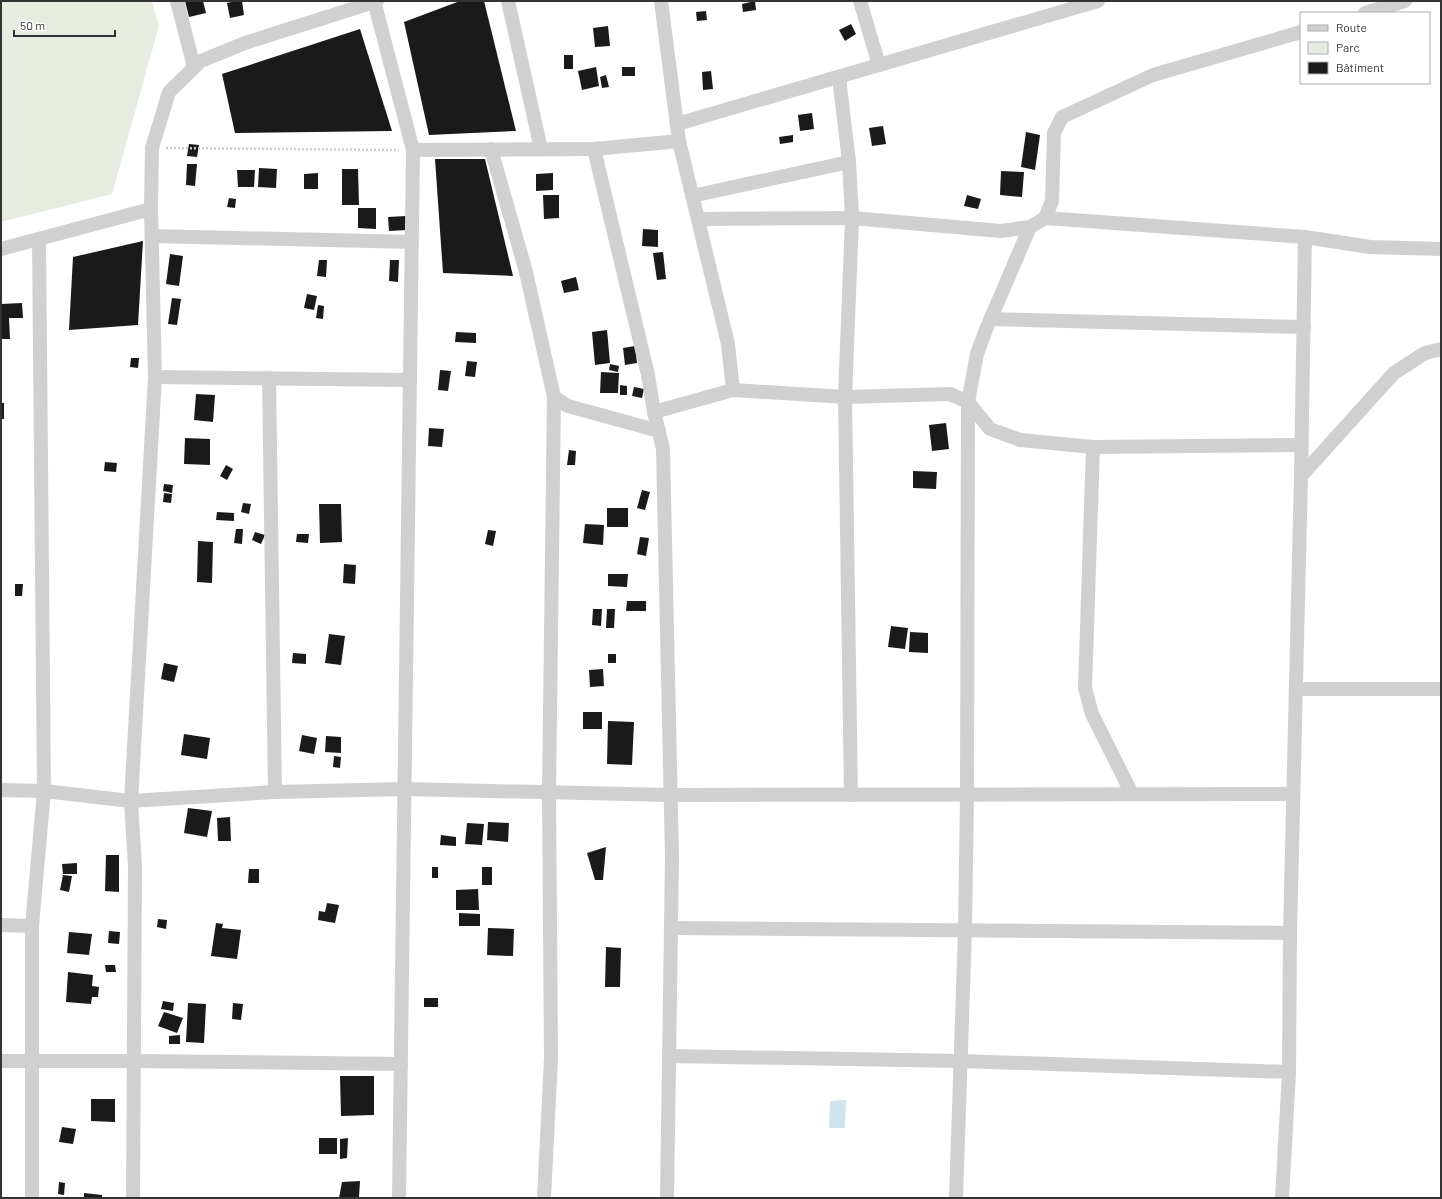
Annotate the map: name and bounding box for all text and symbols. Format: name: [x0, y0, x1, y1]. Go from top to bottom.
scale bar: [14, 12, 115, 38]
legend: [1300, 12, 1430, 84]
text: 50 m: [20, 18, 45, 32]
text: Route: [1336, 20, 1367, 34]
text: Parc: [1336, 40, 1360, 54]
text: Bâtiment: [1336, 60, 1384, 74]

